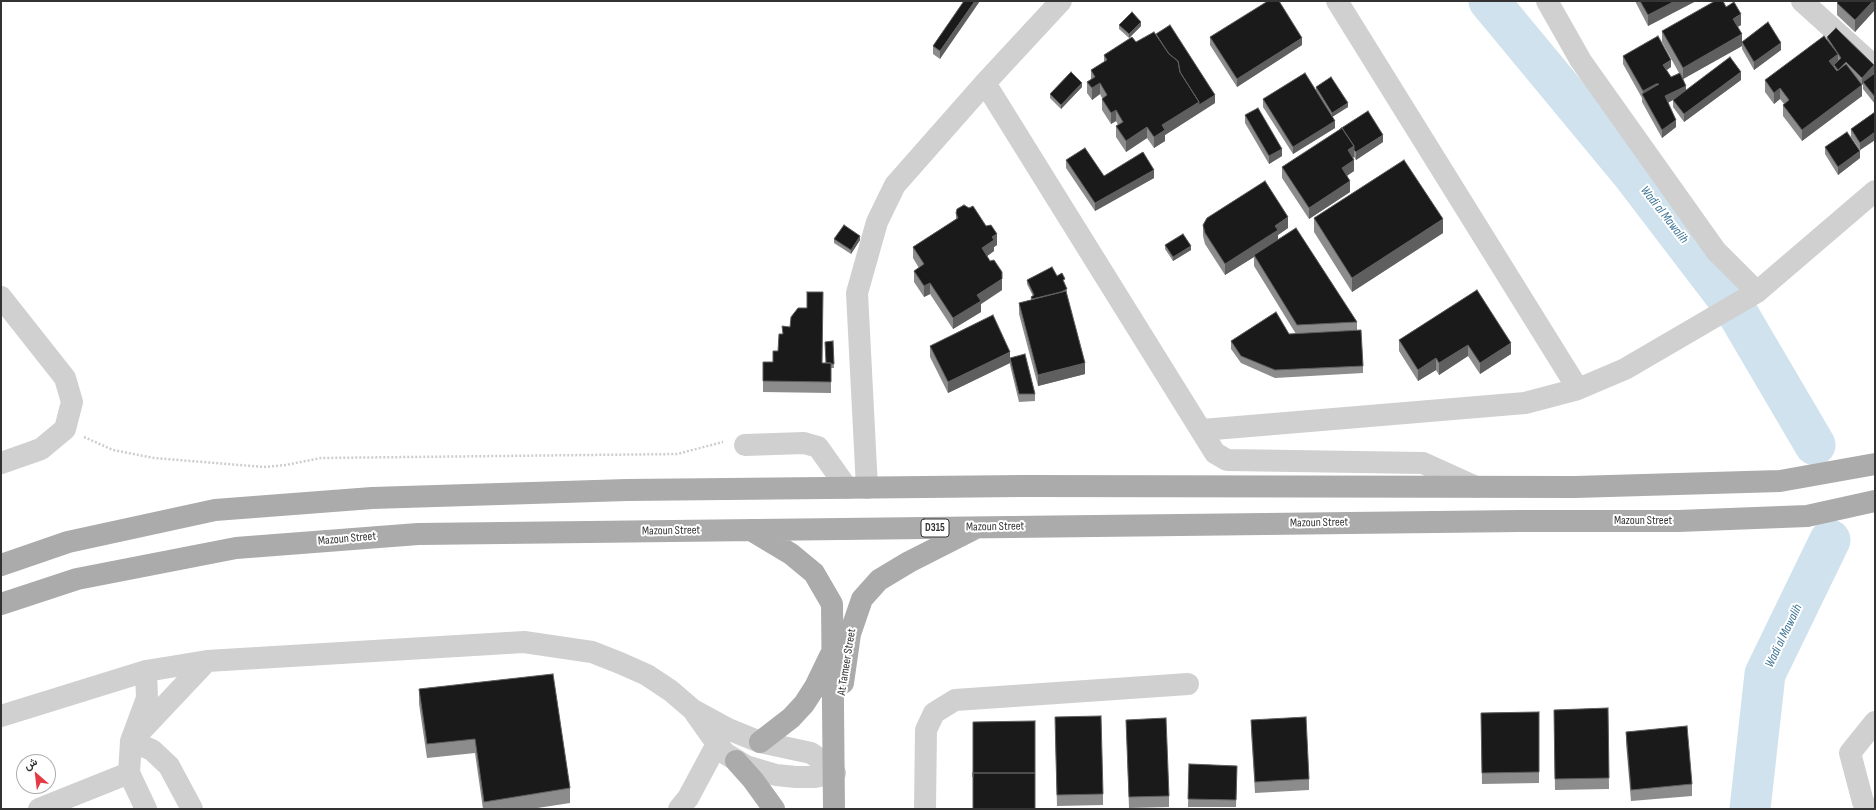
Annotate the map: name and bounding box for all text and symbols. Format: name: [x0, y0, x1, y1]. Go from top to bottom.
water label: Wadi al Mawalih: [1637, 183, 1691, 247]
street label: Mazoun Street: [1614, 514, 1672, 528]
street label: Mazoun Street: [1290, 515, 1348, 531]
road number: D315: [921, 519, 949, 537]
street label: Mazoun Street: [966, 519, 1024, 535]
street label: Mazoun Street: [642, 523, 700, 539]
street label: Mazoun Street: [317, 529, 377, 549]
water label: Wadi al Mawalih: [1762, 602, 1806, 670]
street label: At Tameer Street: [835, 628, 859, 696]
north arrow: [16, 754, 56, 794]
text: ش: [22, 755, 39, 773]

